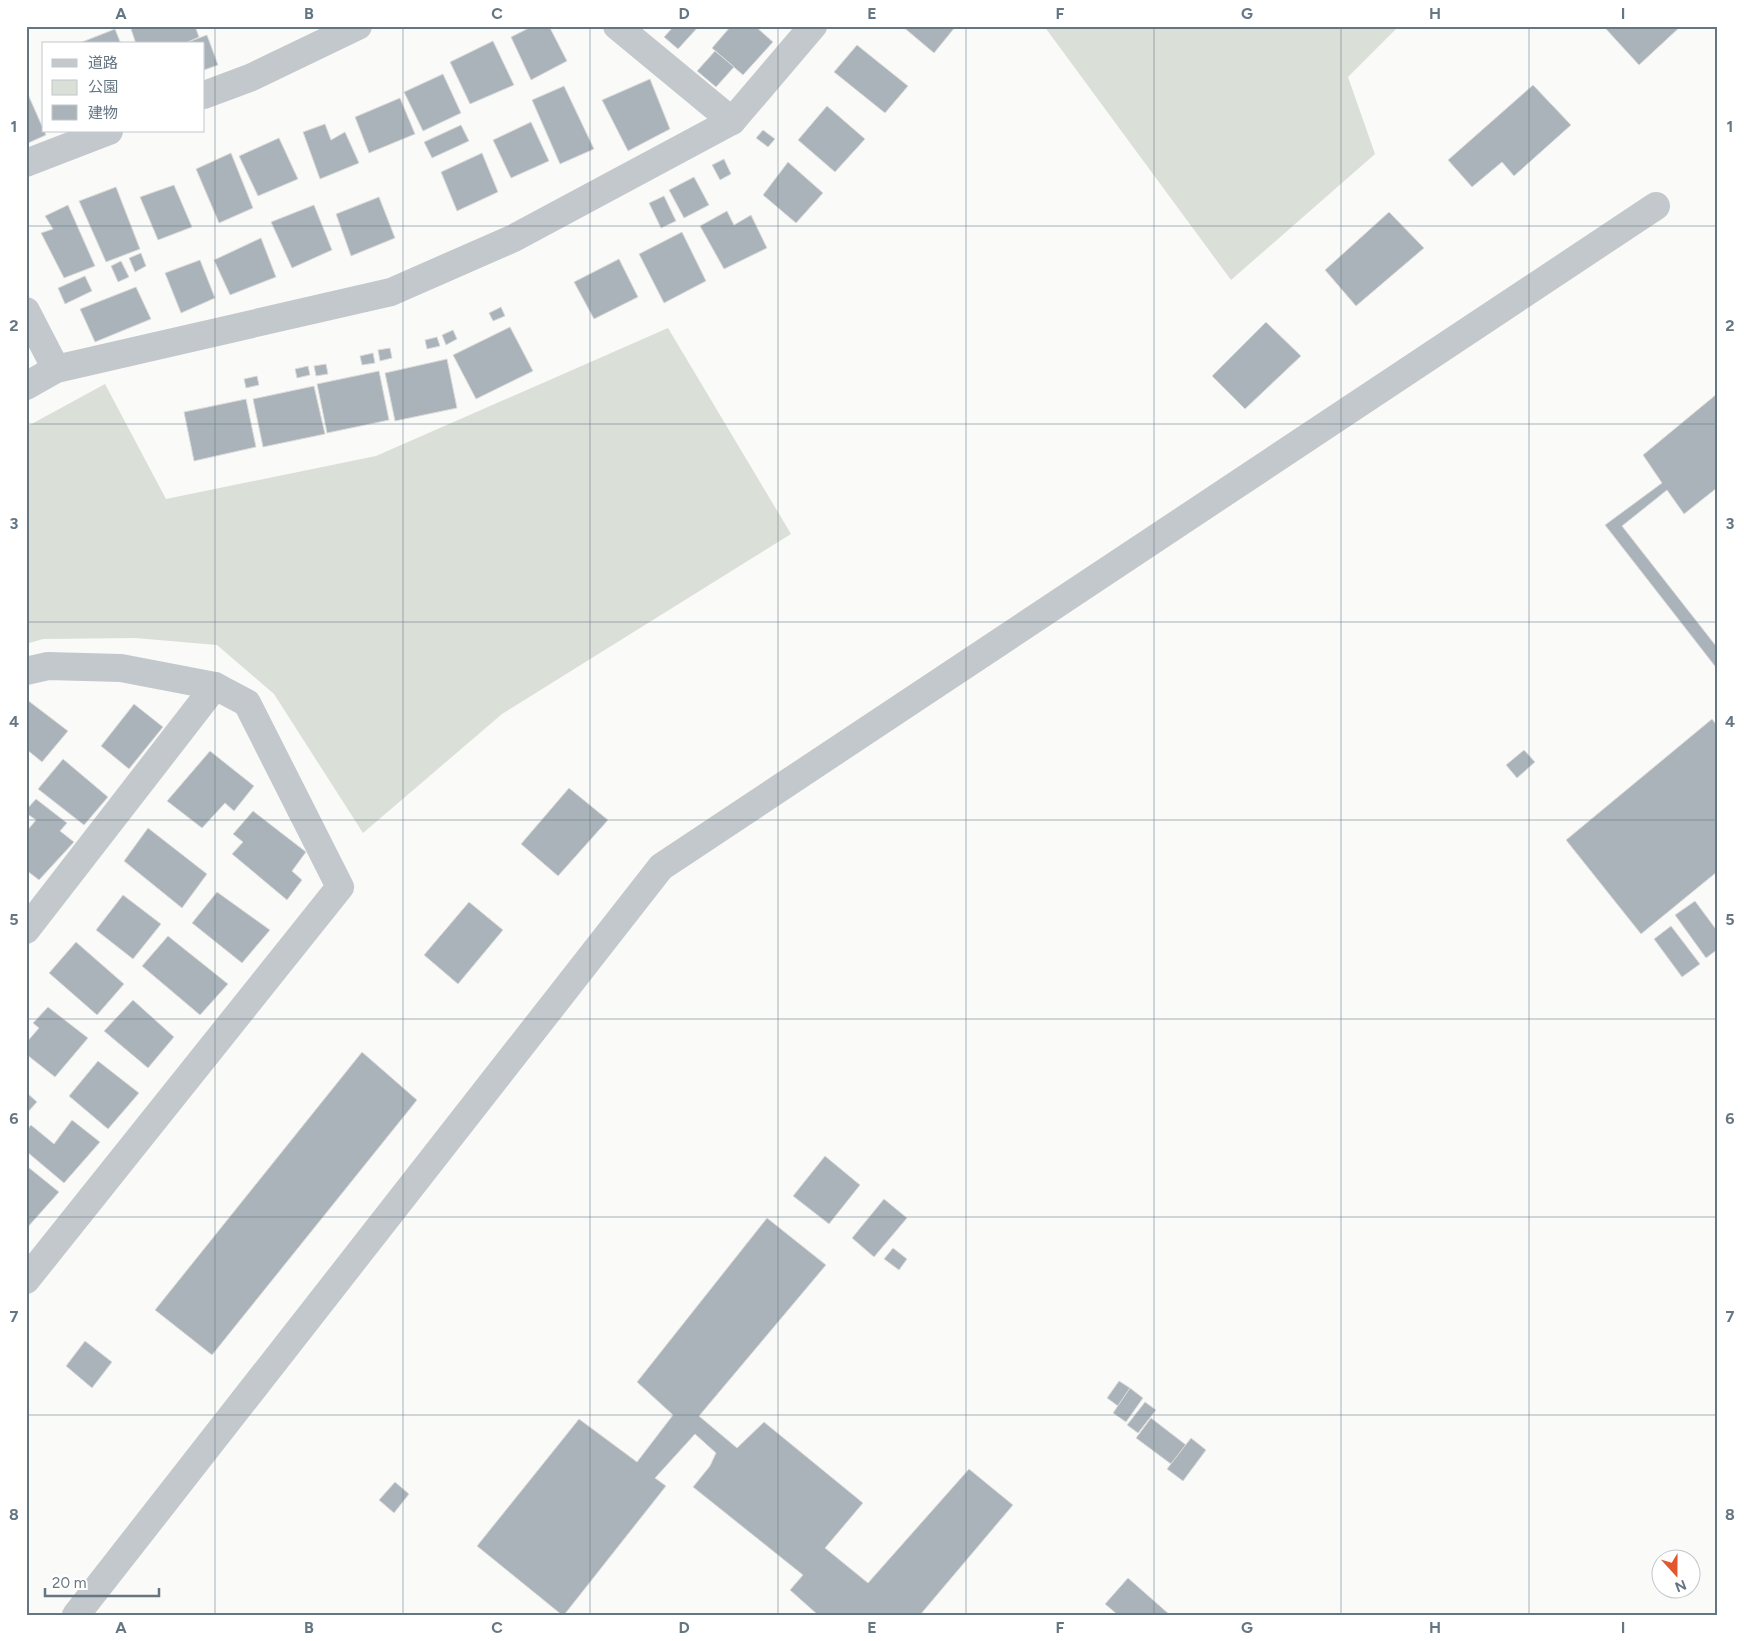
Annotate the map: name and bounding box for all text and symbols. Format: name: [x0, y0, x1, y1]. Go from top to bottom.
text: A: [115, 4, 127, 23]
text: B: [304, 4, 314, 23]
text: C: [491, 4, 503, 23]
text: D: [678, 4, 690, 23]
text: E: [867, 4, 877, 23]
text: F: [1056, 4, 1065, 23]
text: G: [1241, 4, 1253, 23]
text: H: [1429, 4, 1441, 23]
text: I: [1621, 4, 1625, 23]
legend: [42, 42, 205, 132]
text: 道路: [88, 54, 118, 72]
text: 公園: [88, 78, 118, 96]
text: 建物: [88, 104, 118, 122]
text: 1: [11, 117, 17, 136]
text: 1: [1727, 117, 1733, 136]
text: 2: [9, 316, 19, 335]
text: 2: [1725, 316, 1735, 335]
text: 3: [10, 514, 19, 533]
text: 3: [1726, 514, 1735, 533]
text: 4: [9, 712, 19, 731]
text: 4: [1725, 712, 1735, 731]
text: 5: [9, 910, 19, 929]
text: 5: [1725, 910, 1735, 929]
text: 6: [9, 1109, 19, 1128]
text: 6: [1725, 1109, 1735, 1128]
text: 7: [10, 1307, 19, 1326]
text: 7: [1726, 1307, 1735, 1326]
text: 8: [9, 1505, 19, 1524]
text: 8: [1725, 1505, 1735, 1524]
north arrow: [1652, 1548, 1702, 1598]
scale bar: [45, 1566, 159, 1598]
text: 20 m: [52, 1574, 86, 1592]
text: N: [1672, 1576, 1689, 1596]
text: A: [115, 1618, 127, 1637]
text: B: [304, 1618, 314, 1637]
text: C: [491, 1618, 503, 1637]
text: D: [678, 1618, 690, 1637]
text: E: [867, 1618, 877, 1637]
text: F: [1056, 1618, 1065, 1637]
text: G: [1241, 1618, 1253, 1637]
text: H: [1429, 1618, 1441, 1637]
text: I: [1621, 1618, 1625, 1637]

